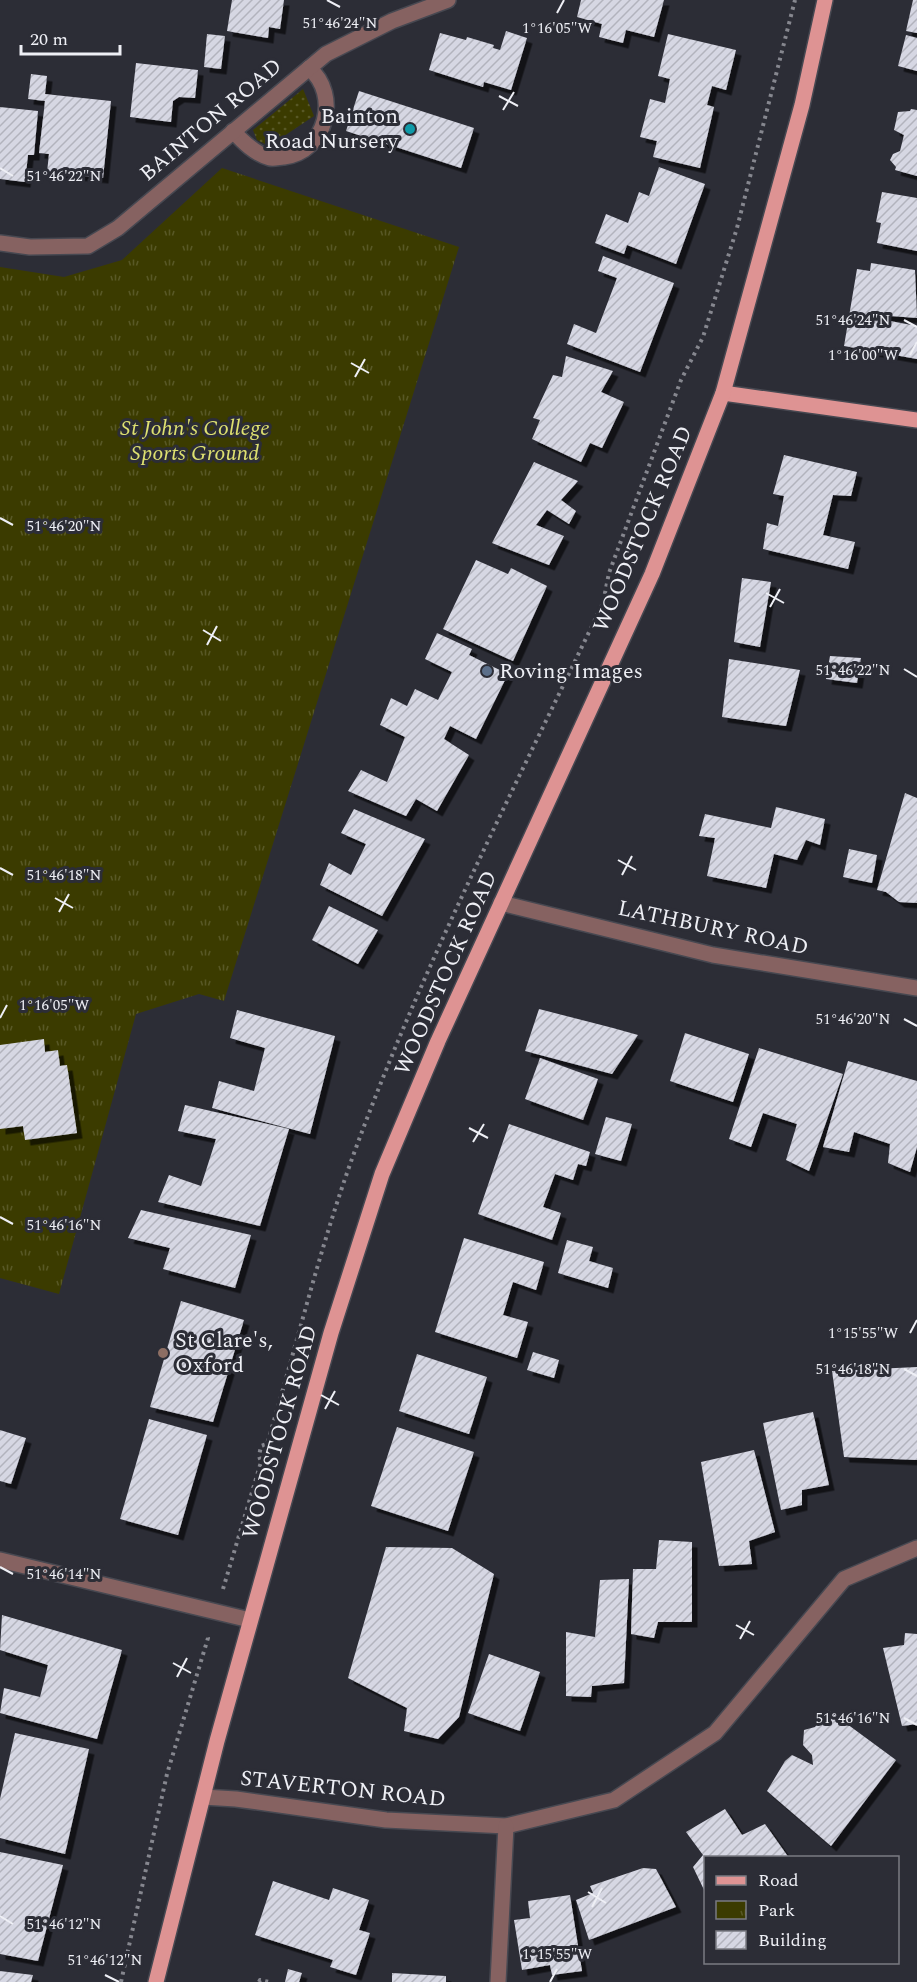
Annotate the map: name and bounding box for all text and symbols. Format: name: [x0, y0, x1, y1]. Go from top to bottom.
text: 51°46'24"N: [303, 12, 378, 35]
text: 1°16'05"W: [522, 17, 592, 40]
scale bar: [21, 18, 120, 56]
text: 20 m: [30, 26, 68, 53]
street label: BAINTON ROAD: [132, 50, 290, 190]
place label: Bainton Road Nursery: [265, 100, 399, 158]
marker: Bainton Road Nursery: [403, 122, 417, 136]
text: 51°46'22"N: [27, 165, 102, 188]
text: 51°46'24"N: [816, 309, 891, 332]
text: 1°16'00"W: [828, 344, 898, 367]
park label: St John's College Sports Ground: [120, 412, 270, 470]
street label: WOODSTOCK ROAD: [585, 421, 701, 637]
text: 51°46'20"N: [27, 515, 102, 538]
place label: Roving Images: [499, 655, 643, 688]
text: 51°46'22"N: [816, 659, 891, 682]
marker: Roving Images: [480, 664, 494, 678]
text: 51°46'18"N: [27, 864, 102, 887]
street label: WOODSTOCK ROAD: [386, 865, 506, 1081]
street label: LATHBURY ROAD: [615, 892, 811, 964]
text: 1°16'05"W: [19, 994, 89, 1017]
text: 51°46'20"N: [816, 1008, 891, 1031]
text: 51°46'16"N: [27, 1214, 102, 1237]
street label: WOODSTOCK ROAD: [234, 1321, 326, 1543]
text: 1°15'55"W: [828, 1322, 898, 1345]
place label: St Clare's, Oxford: [175, 1324, 273, 1382]
marker: St Clare's, Oxford: [156, 1346, 170, 1360]
text: 51°46'18"N: [816, 1358, 891, 1381]
text: 51°46'14"N: [27, 1563, 102, 1586]
text: 51°46'16"N: [816, 1707, 891, 1730]
street label: STAVERTON ROAD: [239, 1762, 447, 1816]
legend: [704, 1856, 899, 1964]
text: Road: [758, 1867, 799, 1894]
text: Park: [758, 1897, 795, 1924]
text: 51°46'12"N: [27, 1913, 102, 1936]
text: Building: [758, 1927, 827, 1954]
text: 1°15'55"W: [522, 1943, 592, 1966]
text: 51°46'12"N: [68, 1949, 143, 1972]

